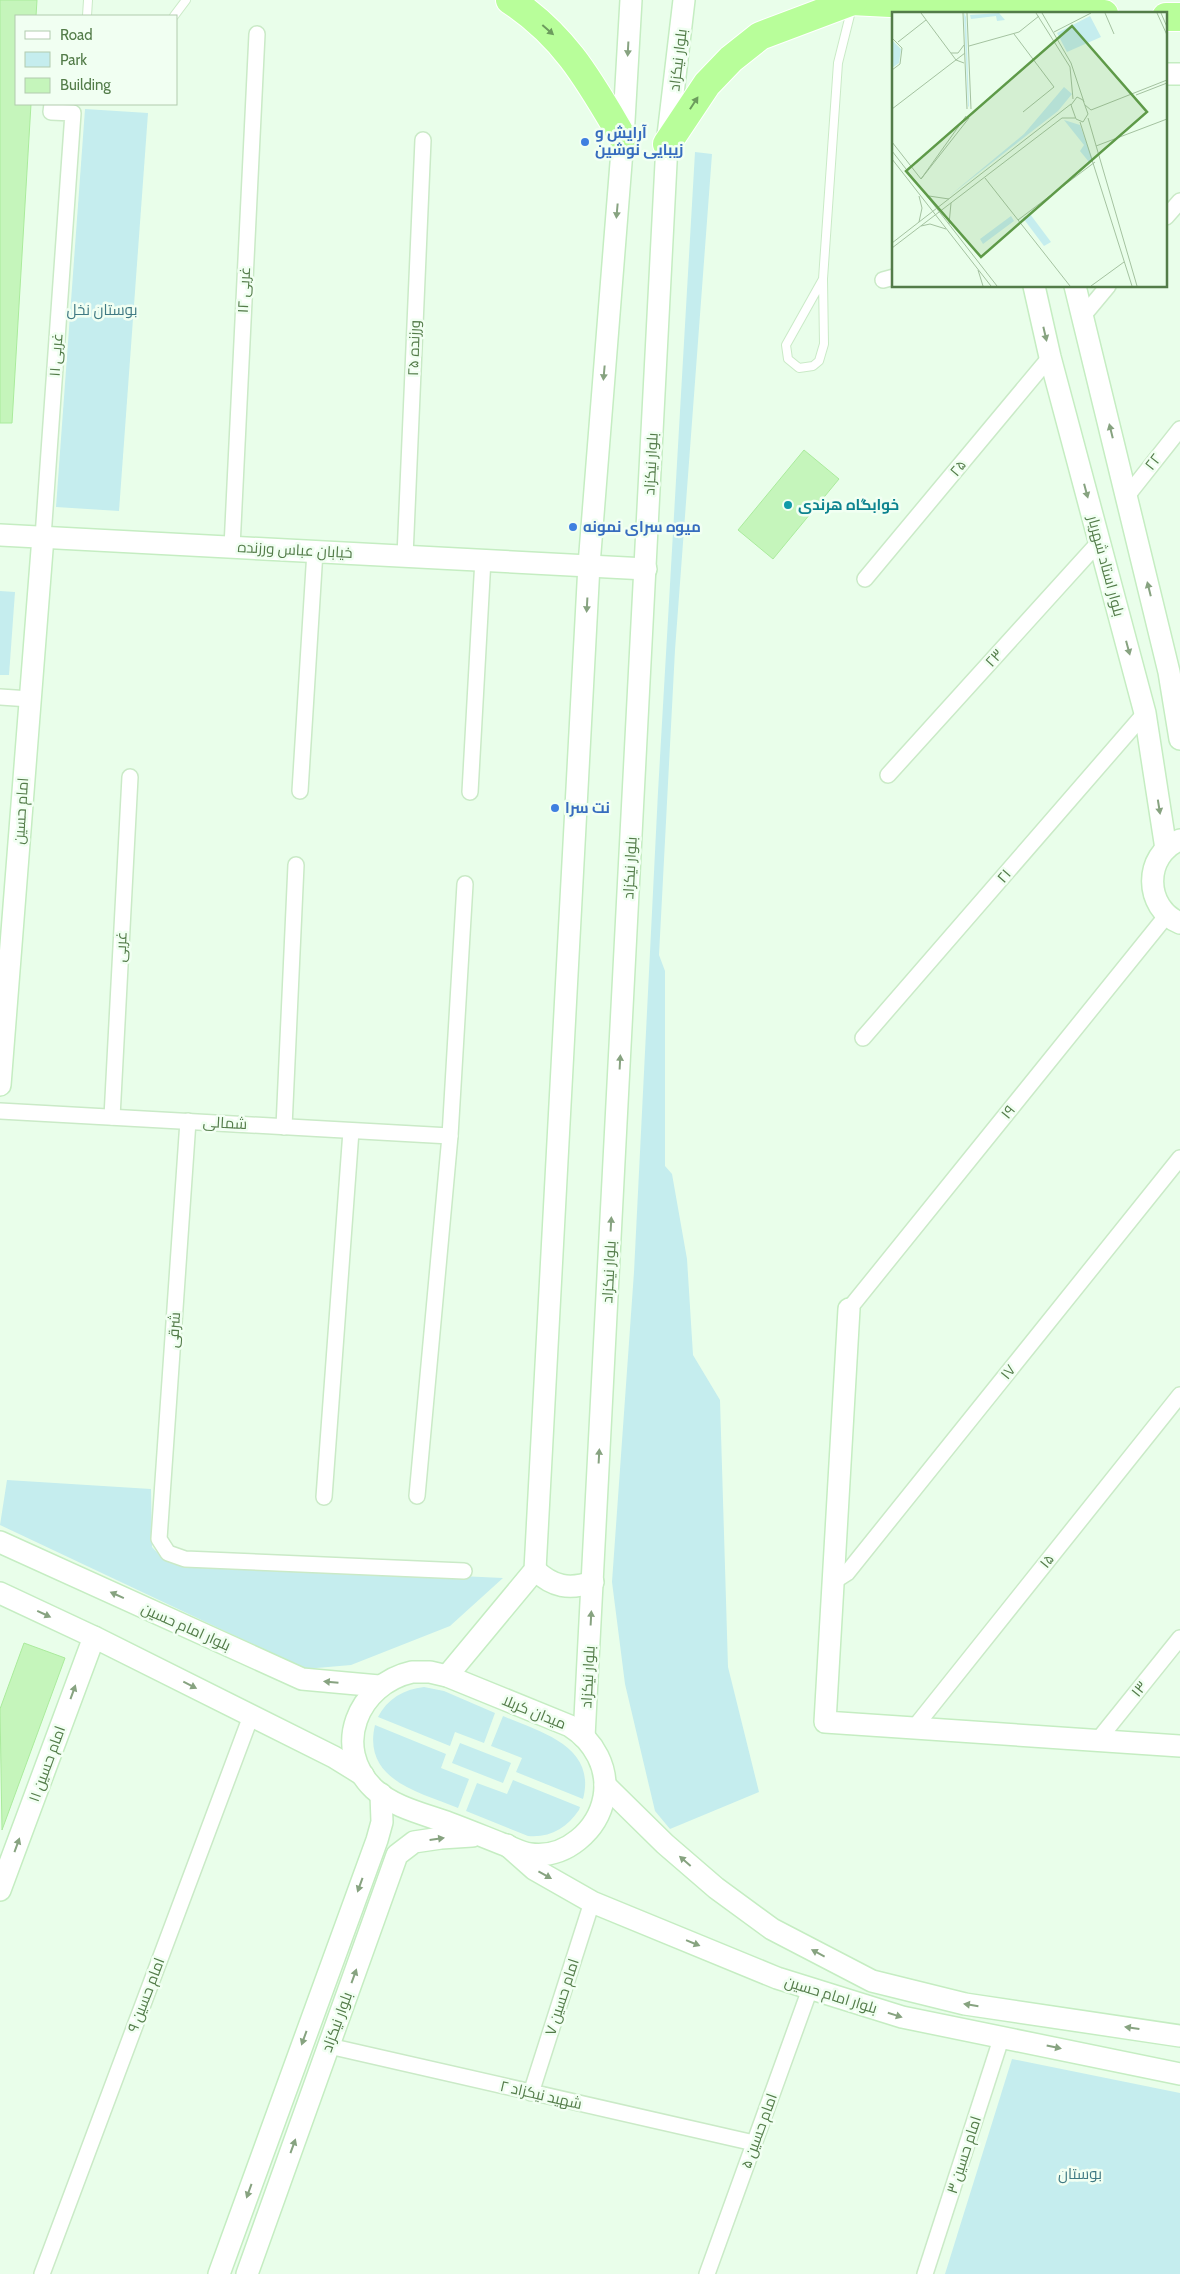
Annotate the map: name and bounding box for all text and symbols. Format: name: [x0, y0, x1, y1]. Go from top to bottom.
inset map: [892, 12, 1168, 288]
legend: [15, 15, 178, 105]
one-way arrow: [541, 24, 553, 36]
text: Road: [60, 26, 93, 44]
street label: بلوار نیکزاد: [665, 28, 691, 92]
one-way arrow: [624, 41, 632, 57]
text: Park: [60, 51, 87, 69]
text: Building: [60, 76, 111, 94]
one-way arrow: [689, 96, 699, 110]
place label: آرایش و زیبایی نوشین: [595, 124, 683, 159]
marker: آرایش و زیبایی نوشین: [579, 136, 591, 148]
one-way arrow: [613, 203, 621, 219]
street label: غربی ۱۲: [234, 266, 255, 314]
park label: بوستان نخل: [67, 301, 137, 320]
street label: ورزنده ۲۵: [404, 320, 424, 376]
one-way arrow: [1041, 326, 1049, 341]
street label: غربی ۱۱: [46, 333, 67, 377]
one-way arrow: [600, 365, 608, 381]
one-way arrow: [1107, 424, 1115, 439]
street label: بلوار نیکزاد: [640, 432, 662, 496]
street label: ۲۲: [1141, 450, 1165, 474]
street label: ۲۵: [946, 456, 970, 480]
one-way arrow: [1082, 483, 1090, 498]
place label: خوابگاه هرندی: [798, 496, 899, 514]
marker: خوابگاه هرندی: [782, 499, 794, 511]
street label: بلوار استاد شهریار: [1083, 513, 1128, 619]
place label: میوه سرای نمونه: [583, 518, 701, 536]
marker: میوه سرای نمونه: [567, 521, 579, 533]
street label: خیابان عباس ورزنده: [237, 538, 353, 563]
one-way arrow: [1145, 581, 1153, 596]
one-way arrow: [583, 597, 591, 613]
one-way arrow: [1124, 640, 1132, 655]
street label: ۲۳: [981, 645, 1007, 671]
street label: امام حسین: [10, 777, 33, 845]
place label: نت سرا: [565, 799, 610, 817]
one-way arrow: [1156, 799, 1164, 815]
marker: نت سرا: [549, 802, 561, 814]
street label: بلوار نیکزاد: [619, 836, 641, 900]
street label: ۲۱: [993, 865, 1015, 887]
street label: غربی: [111, 931, 132, 963]
one-way arrow: [616, 1053, 624, 1069]
street label: ۱۹: [997, 1102, 1019, 1122]
street label: شمالی: [202, 1113, 248, 1134]
one-way arrow: [608, 1216, 616, 1232]
street label: بلوار نیکزاد: [598, 1240, 620, 1304]
street label: شرقی: [164, 1311, 185, 1349]
street label: ۱۷: [997, 1361, 1019, 1383]
one-way arrow: [596, 1448, 604, 1464]
street label: ۱۵: [1036, 1550, 1058, 1572]
one-way arrow: [110, 1591, 124, 1599]
street label: بلوار امام حسین: [138, 1599, 233, 1656]
one-way arrow: [37, 1610, 51, 1618]
one-way arrow: [587, 1610, 595, 1626]
street label: بلوار نیکزاد: [577, 1645, 599, 1709]
one-way arrow: [323, 1678, 339, 1686]
street label: ۱۳: [1127, 1678, 1151, 1700]
one-way arrow: [183, 1682, 197, 1690]
one-way arrow: [69, 1684, 77, 1699]
street label: میدان کربلا: [499, 1691, 569, 1734]
street label: امام حسین ۱۱: [25, 1724, 70, 1805]
one-way arrow: [430, 1834, 446, 1842]
one-way arrow: [14, 1837, 21, 1852]
one-way arrow: [679, 1856, 692, 1867]
one-way arrow: [539, 1871, 552, 1880]
one-way arrow: [356, 1878, 363, 1893]
one-way arrow: [686, 1940, 700, 1948]
one-way arrow: [811, 1949, 825, 1957]
street label: امام حسین ۹: [124, 1955, 169, 2035]
street label: امام حسین ۷: [541, 1956, 584, 2038]
one-way arrow: [350, 1968, 358, 1983]
street label: بلوار امام حسین: [782, 1972, 879, 2019]
street label: بلوار نیکزاد: [318, 1989, 356, 2055]
one-way arrow: [963, 2000, 979, 2008]
one-way arrow: [888, 2012, 903, 2020]
one-way arrow: [1123, 2024, 1139, 2032]
one-way arrow: [300, 2031, 308, 2046]
one-way arrow: [1047, 2044, 1063, 2052]
street label: شهید نیکزاد ۲: [498, 2077, 584, 2114]
street label: امام حسین ۵: [737, 2091, 782, 2171]
street label: امام حسین ۳: [943, 2114, 986, 2196]
one-way arrow: [290, 2138, 297, 2153]
park label: بوستان: [1058, 2165, 1102, 2184]
one-way arrow: [245, 2184, 253, 2199]

